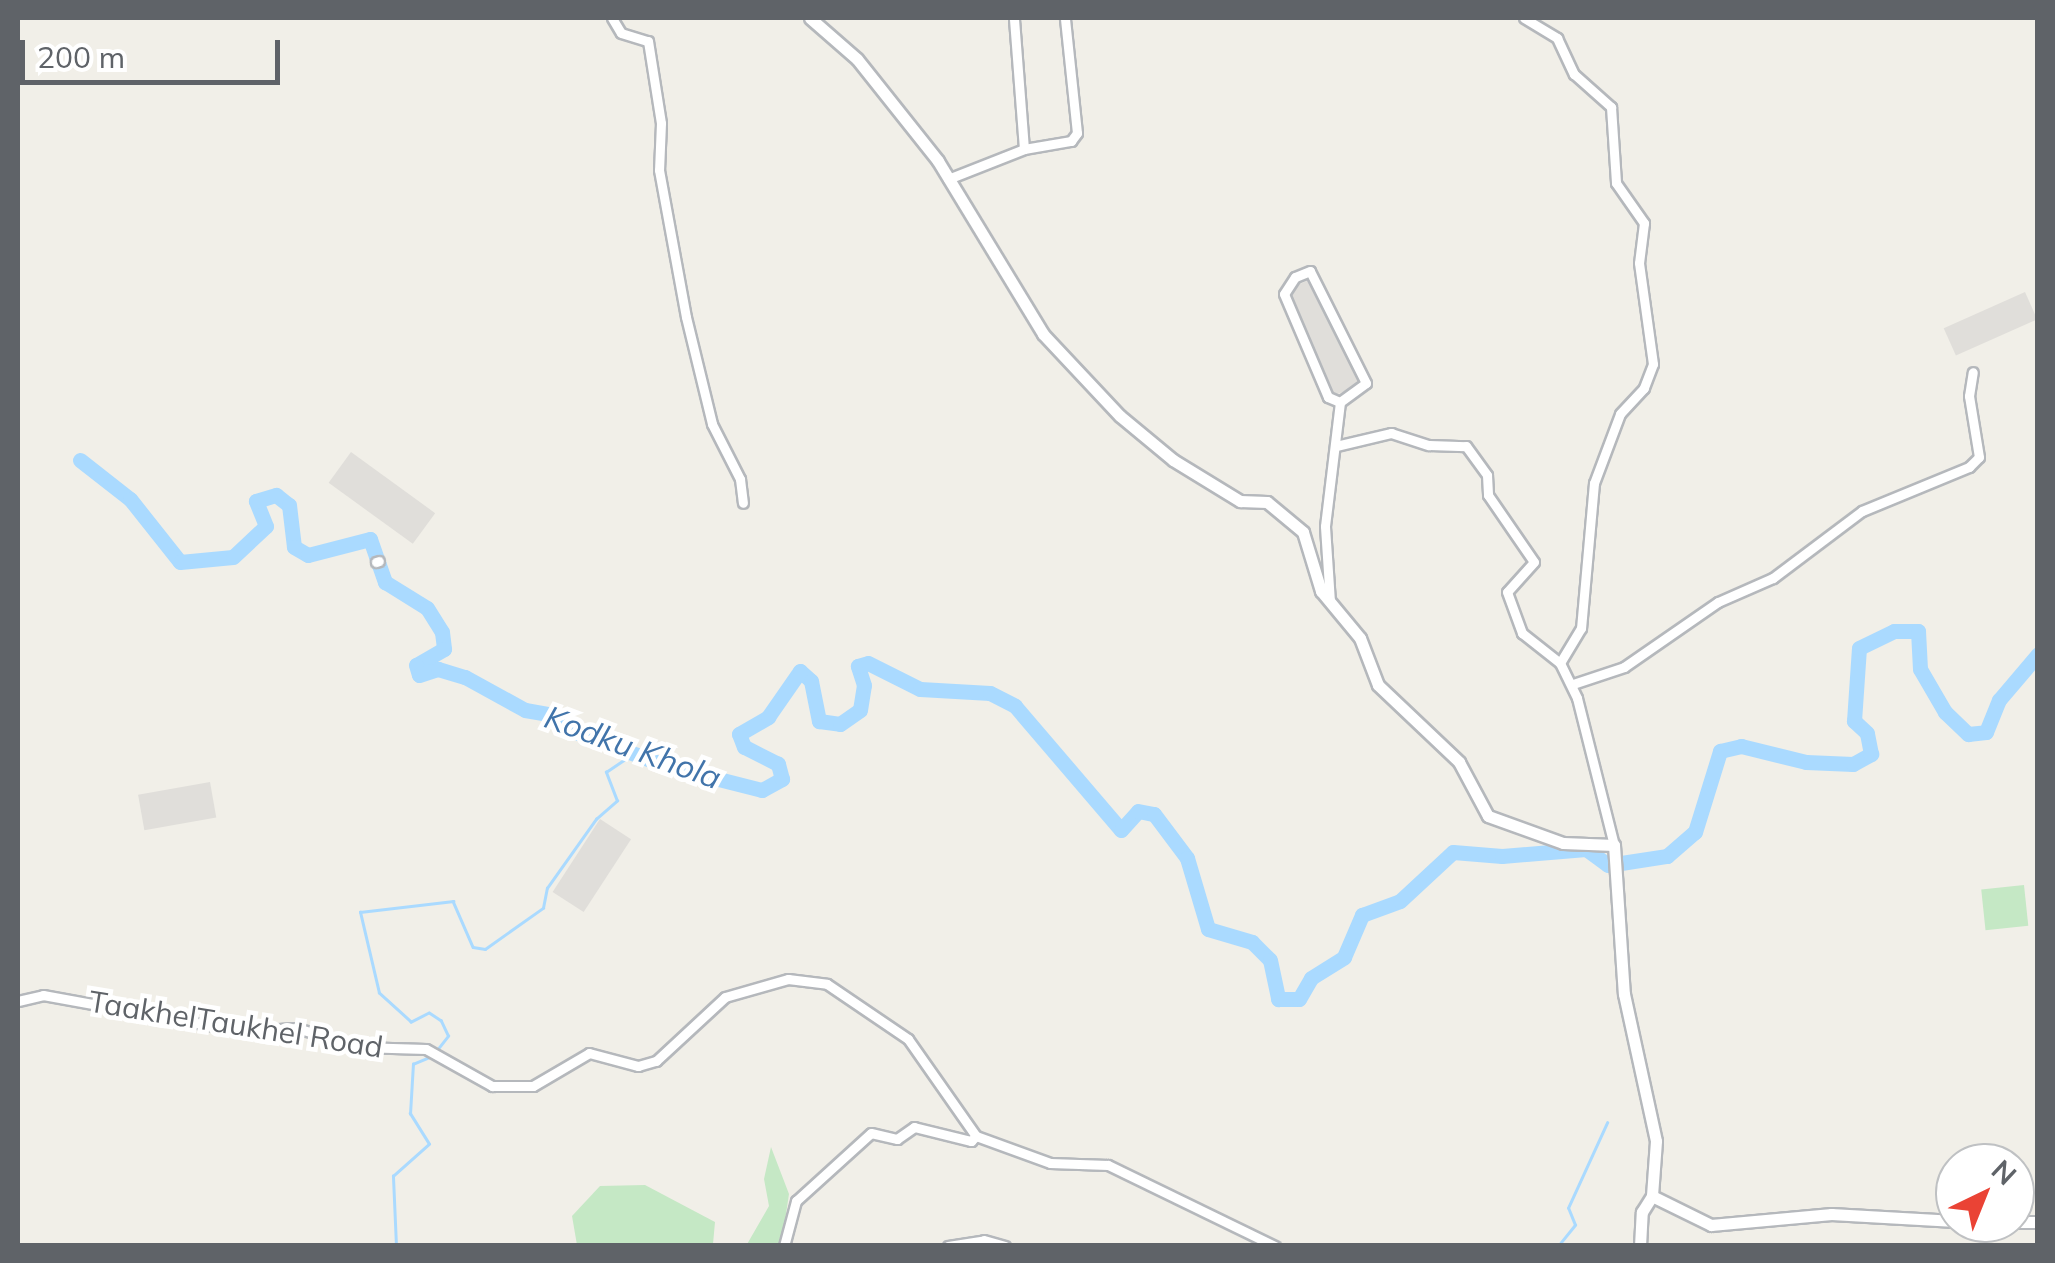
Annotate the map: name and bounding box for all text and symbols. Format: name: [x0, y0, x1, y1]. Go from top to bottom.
scale bar: [25, 20, 285, 82]
text: 200 m: [37, 38, 125, 76]
water label: Kodku Khola: [540, 697, 726, 797]
street label: TaakhelTaukhel Road: [86, 983, 386, 1065]
north arrow: [1935, 1143, 2035, 1243]
text: N: [1985, 1152, 2024, 1192]

